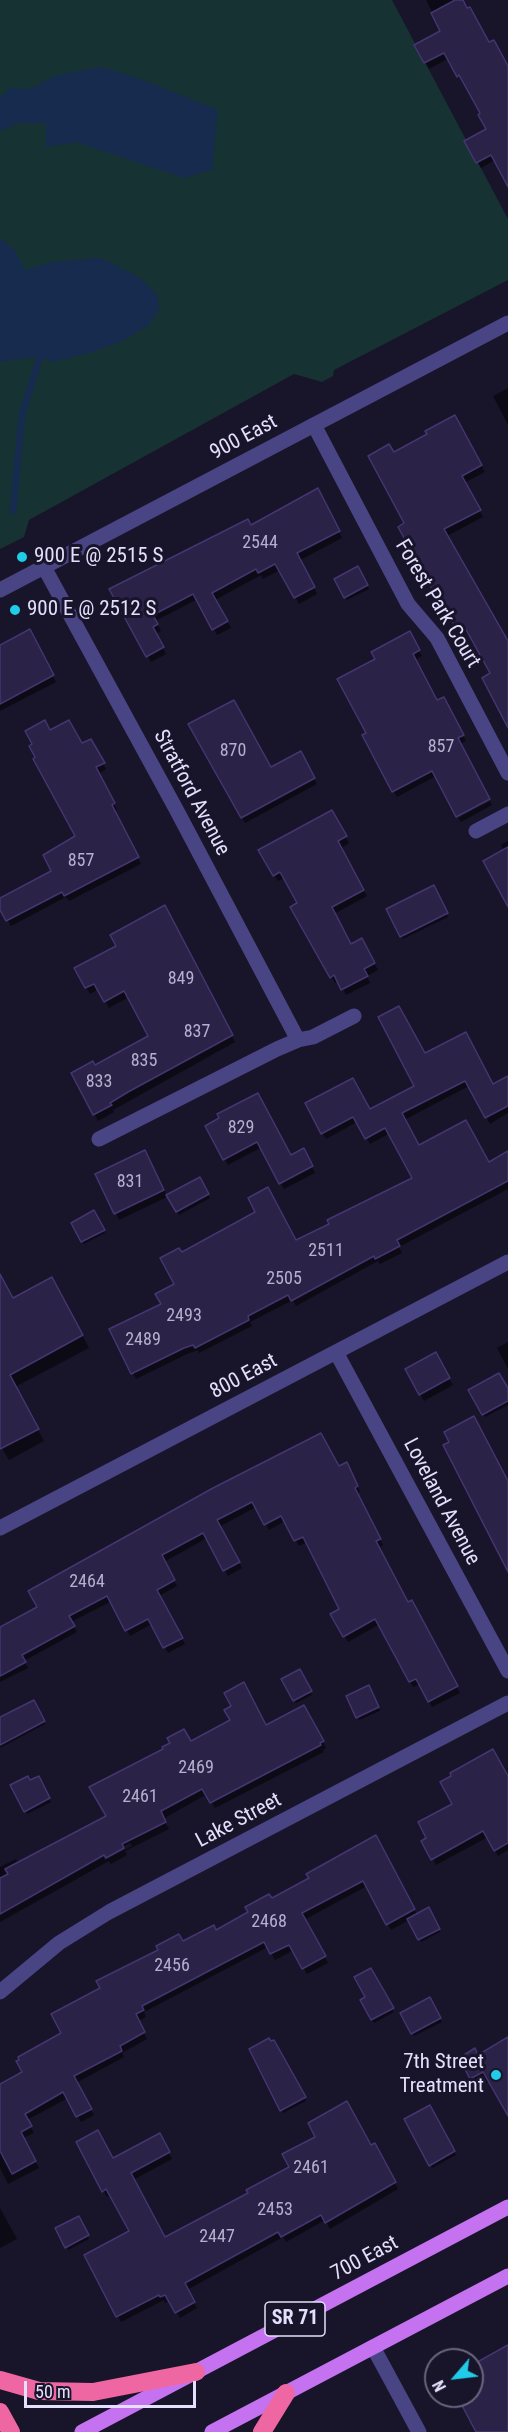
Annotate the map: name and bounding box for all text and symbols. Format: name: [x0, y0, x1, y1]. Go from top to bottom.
street label: 900 East: [206, 410, 282, 466]
house number: 2544: [242, 532, 278, 554]
street label: Forest Park Court: [389, 535, 485, 673]
place label: 900 E @ 2515 S: [34, 544, 163, 570]
marker: 900 E @ 2515 S: [15, 550, 29, 564]
place label: 900 E @ 2512 S: [27, 597, 156, 623]
marker: 900 E @ 2512 S: [8, 603, 22, 617]
street label: Stratford Avenue: [147, 726, 235, 860]
house number: 857: [428, 736, 454, 758]
house number: 870: [220, 740, 246, 762]
house number: 857: [68, 850, 94, 872]
house number: 849: [168, 968, 194, 990]
house number: 837: [184, 1021, 210, 1043]
house number: 835: [131, 1050, 157, 1072]
house number: 833: [86, 1071, 112, 1093]
house number: 829: [228, 1117, 254, 1139]
house number: 831: [117, 1171, 143, 1193]
house number: 2511: [308, 1240, 344, 1262]
house number: 2505: [266, 1268, 302, 1290]
house number: 2493: [166, 1305, 202, 1327]
house number: 2489: [125, 1329, 161, 1351]
street label: 800 East: [206, 1349, 282, 1405]
street label: Loveland Avenue: [397, 1434, 485, 1570]
house number: 2464: [69, 1571, 105, 1593]
house number: 2469: [178, 1757, 214, 1779]
house number: 2461: [122, 1786, 158, 1808]
street label: Lake Street: [192, 1788, 286, 1854]
house number: 2468: [251, 1911, 287, 1933]
house number: 2456: [154, 1955, 190, 1977]
place label: 7th Street Treatment: [399, 2050, 484, 2100]
marker: 7th Street Treatment: [489, 2068, 503, 2082]
house number: 2461: [293, 2157, 329, 2179]
house number: 2453: [257, 2199, 293, 2221]
house number: 2447: [199, 2226, 235, 2248]
street label: 700 East: [327, 2231, 403, 2287]
road number: SR 71: [265, 2302, 325, 2336]
north arrow: [424, 2348, 484, 2408]
scale bar: [27, 2369, 200, 2407]
text: N: [429, 2377, 450, 2395]
text: 50 m: [35, 2381, 70, 2402]

